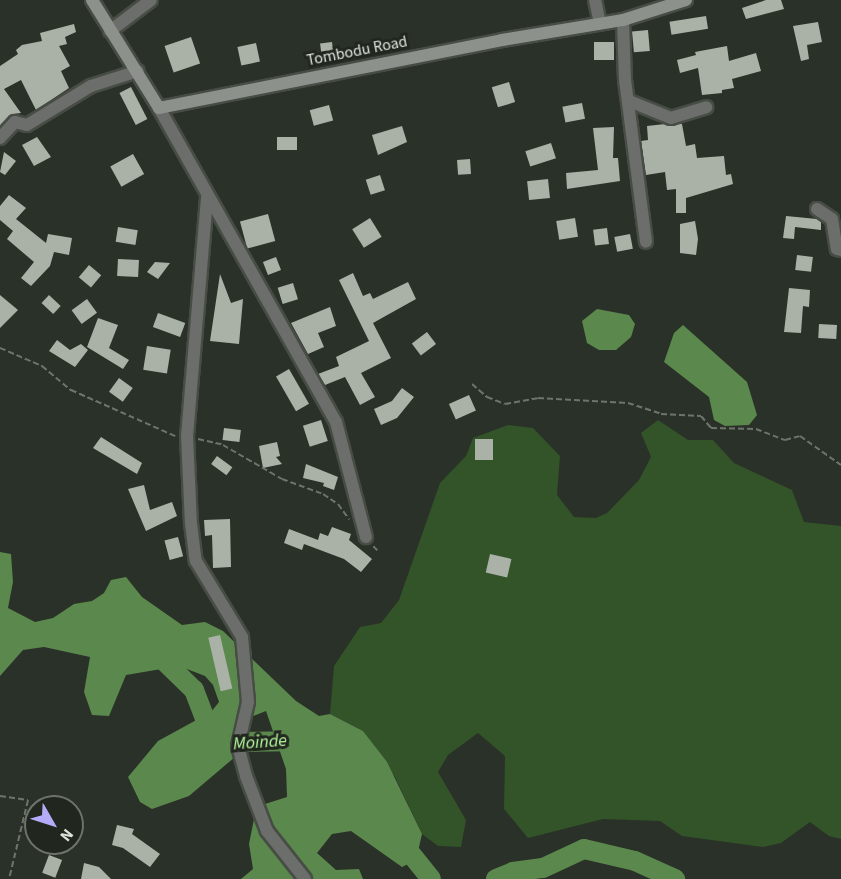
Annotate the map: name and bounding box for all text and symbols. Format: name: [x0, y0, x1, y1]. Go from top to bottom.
street label: Tombodu Road: [305, 32, 409, 70]
water label: Moinde: [232, 730, 288, 756]
north arrow: [24, 795, 84, 855]
text: N: [55, 824, 78, 846]

